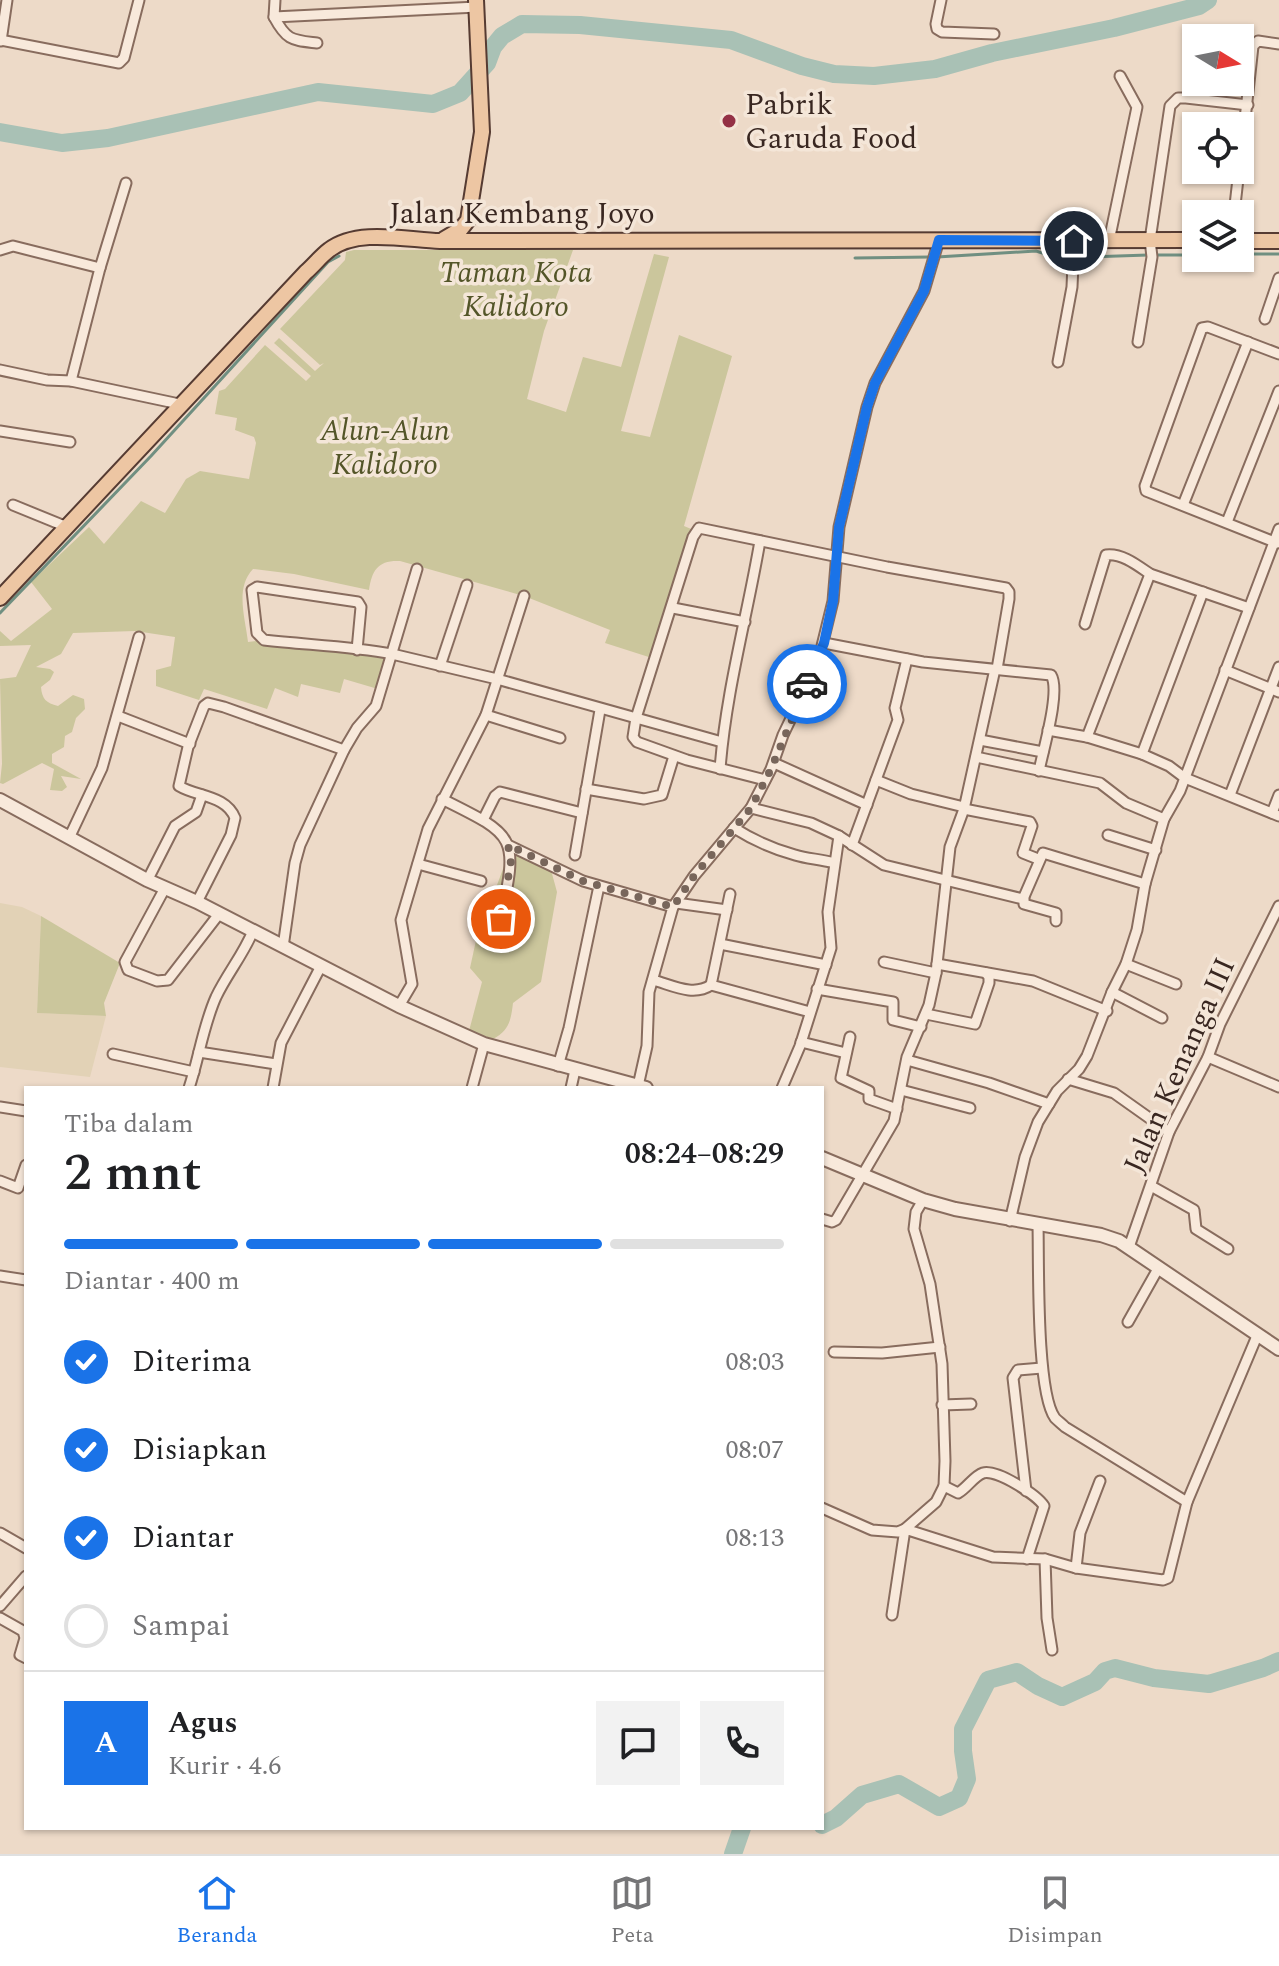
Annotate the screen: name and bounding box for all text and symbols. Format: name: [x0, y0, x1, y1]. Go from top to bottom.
north arrow: [1182, 24, 1254, 96]
map controls: [1182, 24, 1254, 272]
place label: Pabrik Garuda Food: [745, 82, 917, 162]
marker: Pabrik Garuda Food: [720, 112, 738, 130]
button: locate: [1182, 112, 1254, 184]
street label: Jalan Kembang Joyo: [389, 191, 655, 237]
button: layers: [1182, 200, 1254, 272]
pin: [1040, 207, 1108, 275]
icon: home: [1052, 219, 1096, 263]
park label: Taman Kota Kalidoro: [440, 250, 592, 330]
park label: Alun-Alun Kalidoro: [319, 408, 450, 488]
courier: [767, 644, 847, 724]
icon: car: [785, 662, 829, 706]
pin: [467, 885, 535, 953]
icon: bag: [479, 897, 523, 941]
street label: Jalan Kenanga III: [1112, 950, 1248, 1181]
text: Tiba dalam: [64, 1104, 193, 1144]
text: 08:24–08:29: [625, 1131, 784, 1177]
text: 2 mnt: [64, 1134, 202, 1213]
text: Diantar · 400 m: [64, 1261, 240, 1301]
text: Diterima: [132, 1339, 251, 1385]
icon: check: [64, 1340, 108, 1384]
text: 08:03: [725, 1342, 784, 1382]
text: Disiapkan: [132, 1427, 267, 1473]
icon: check: [64, 1428, 108, 1472]
text: 08:07: [725, 1430, 784, 1470]
text: Diantar: [132, 1515, 234, 1561]
icon: check: [64, 1516, 108, 1560]
text: 08:13: [725, 1518, 784, 1558]
text: Sampai: [132, 1603, 230, 1649]
text: Agus: [168, 1700, 238, 1746]
button: chat: [596, 1701, 680, 1785]
button: phone: [700, 1701, 784, 1785]
text: A: [94, 1720, 118, 1766]
text: Kurir · 4.6: [168, 1746, 281, 1786]
tab: Beranda: [176, 1871, 257, 1952]
tab: Peta: [610, 1871, 654, 1952]
tab: Disimpan: [1007, 1871, 1103, 1952]

